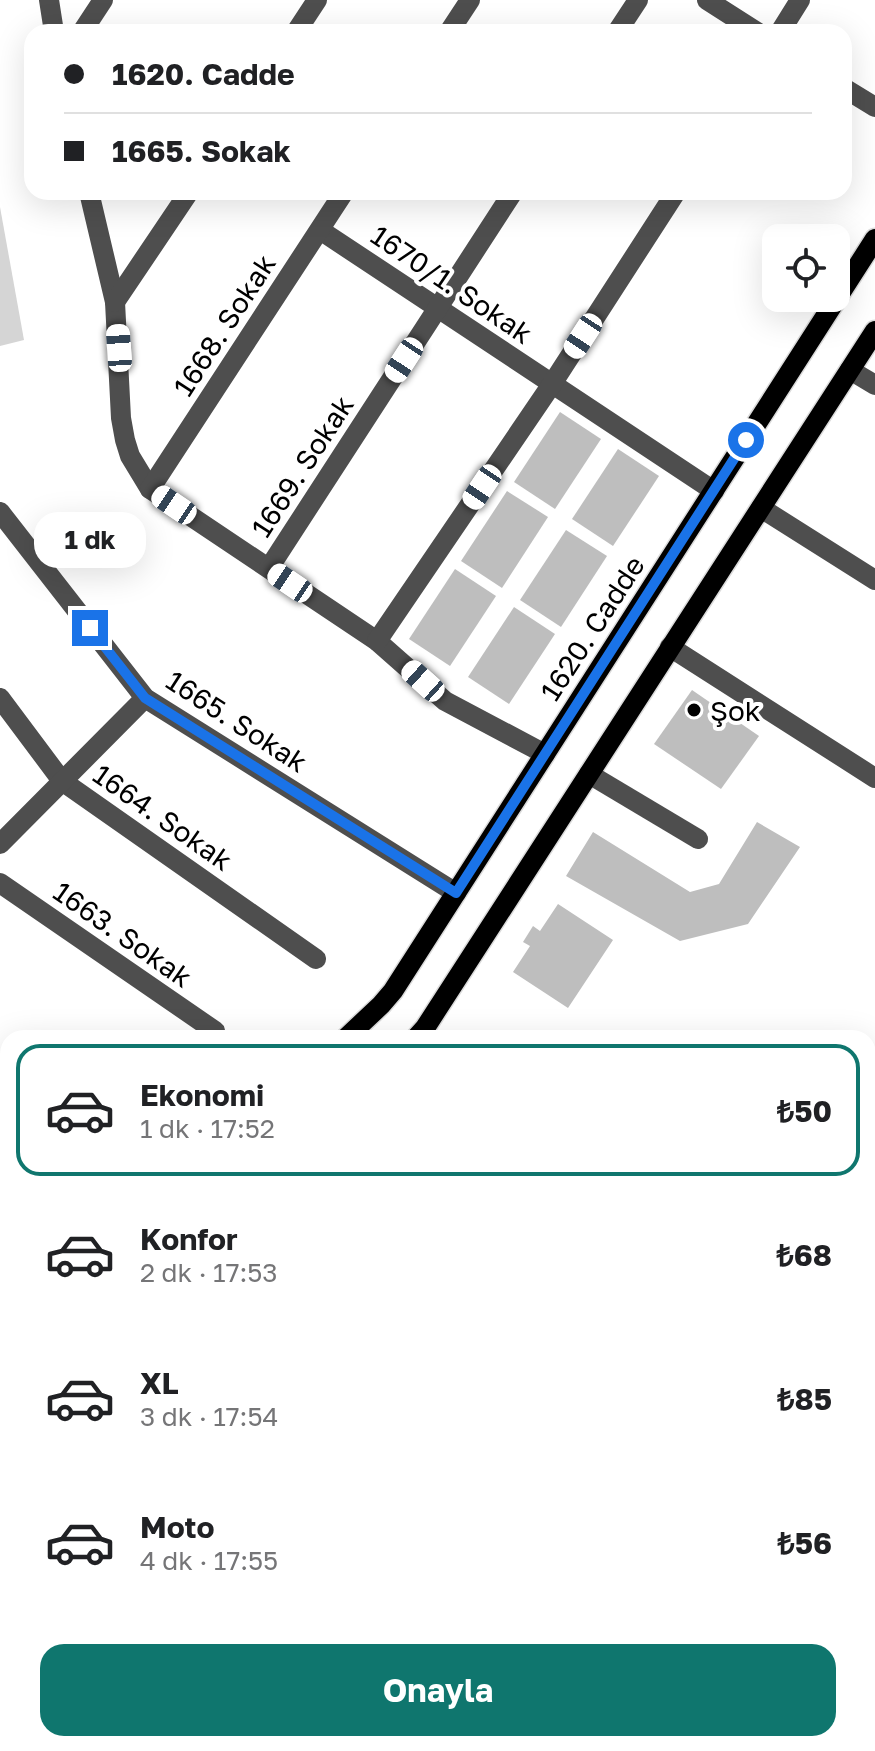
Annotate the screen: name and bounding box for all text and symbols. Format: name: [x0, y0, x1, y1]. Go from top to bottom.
text: 1620. Cadde: [112, 56, 295, 92]
text: 1665. Sokak: [112, 133, 291, 169]
street label: 1670/1. Sokak: [365, 218, 539, 350]
map controls: [762, 224, 850, 312]
button: locate: [762, 224, 850, 312]
street label: 1668. Sokak: [166, 248, 282, 402]
car: [560, 309, 606, 363]
car: [105, 323, 133, 373]
car: [381, 333, 427, 387]
street label: 1669. Sokak: [244, 389, 360, 543]
route start: [728, 422, 764, 458]
car: [459, 460, 505, 514]
car: [147, 482, 201, 528]
callout: 1 dk: [34, 512, 146, 568]
text: 1 dk: [65, 524, 115, 555]
street label: 1620. Cadde: [533, 550, 651, 706]
car: [263, 560, 317, 606]
route end: [72, 610, 108, 646]
car: [397, 656, 449, 706]
street label: 1665. Sokak: [160, 663, 314, 779]
place label: Şok: [710, 694, 761, 727]
marker: Şok: [685, 701, 703, 719]
street label: 1664. Sokak: [87, 757, 239, 877]
street label: 1663. Sokak: [48, 874, 199, 994]
icon: car: [44, 1074, 116, 1146]
text: Ekonomi: [140, 1077, 264, 1113]
text: ₺50: [777, 1093, 832, 1129]
text: 1 dk · 17:52: [140, 1113, 275, 1144]
icon: car: [44, 1218, 116, 1290]
text: Konfor: [140, 1221, 238, 1257]
text: ₺68: [777, 1237, 832, 1273]
text: 2 dk · 17:53: [140, 1257, 278, 1288]
icon: car: [44, 1362, 116, 1434]
text: XL: [140, 1365, 179, 1401]
text: ₺85: [777, 1381, 832, 1417]
text: 3 dk · 17:54: [140, 1401, 278, 1432]
icon: car: [44, 1506, 116, 1578]
text: Moto: [140, 1509, 215, 1545]
text: ₺56: [777, 1525, 832, 1561]
text: 4 dk · 17:55: [140, 1545, 278, 1576]
button: Onayla: [40, 1644, 836, 1736]

